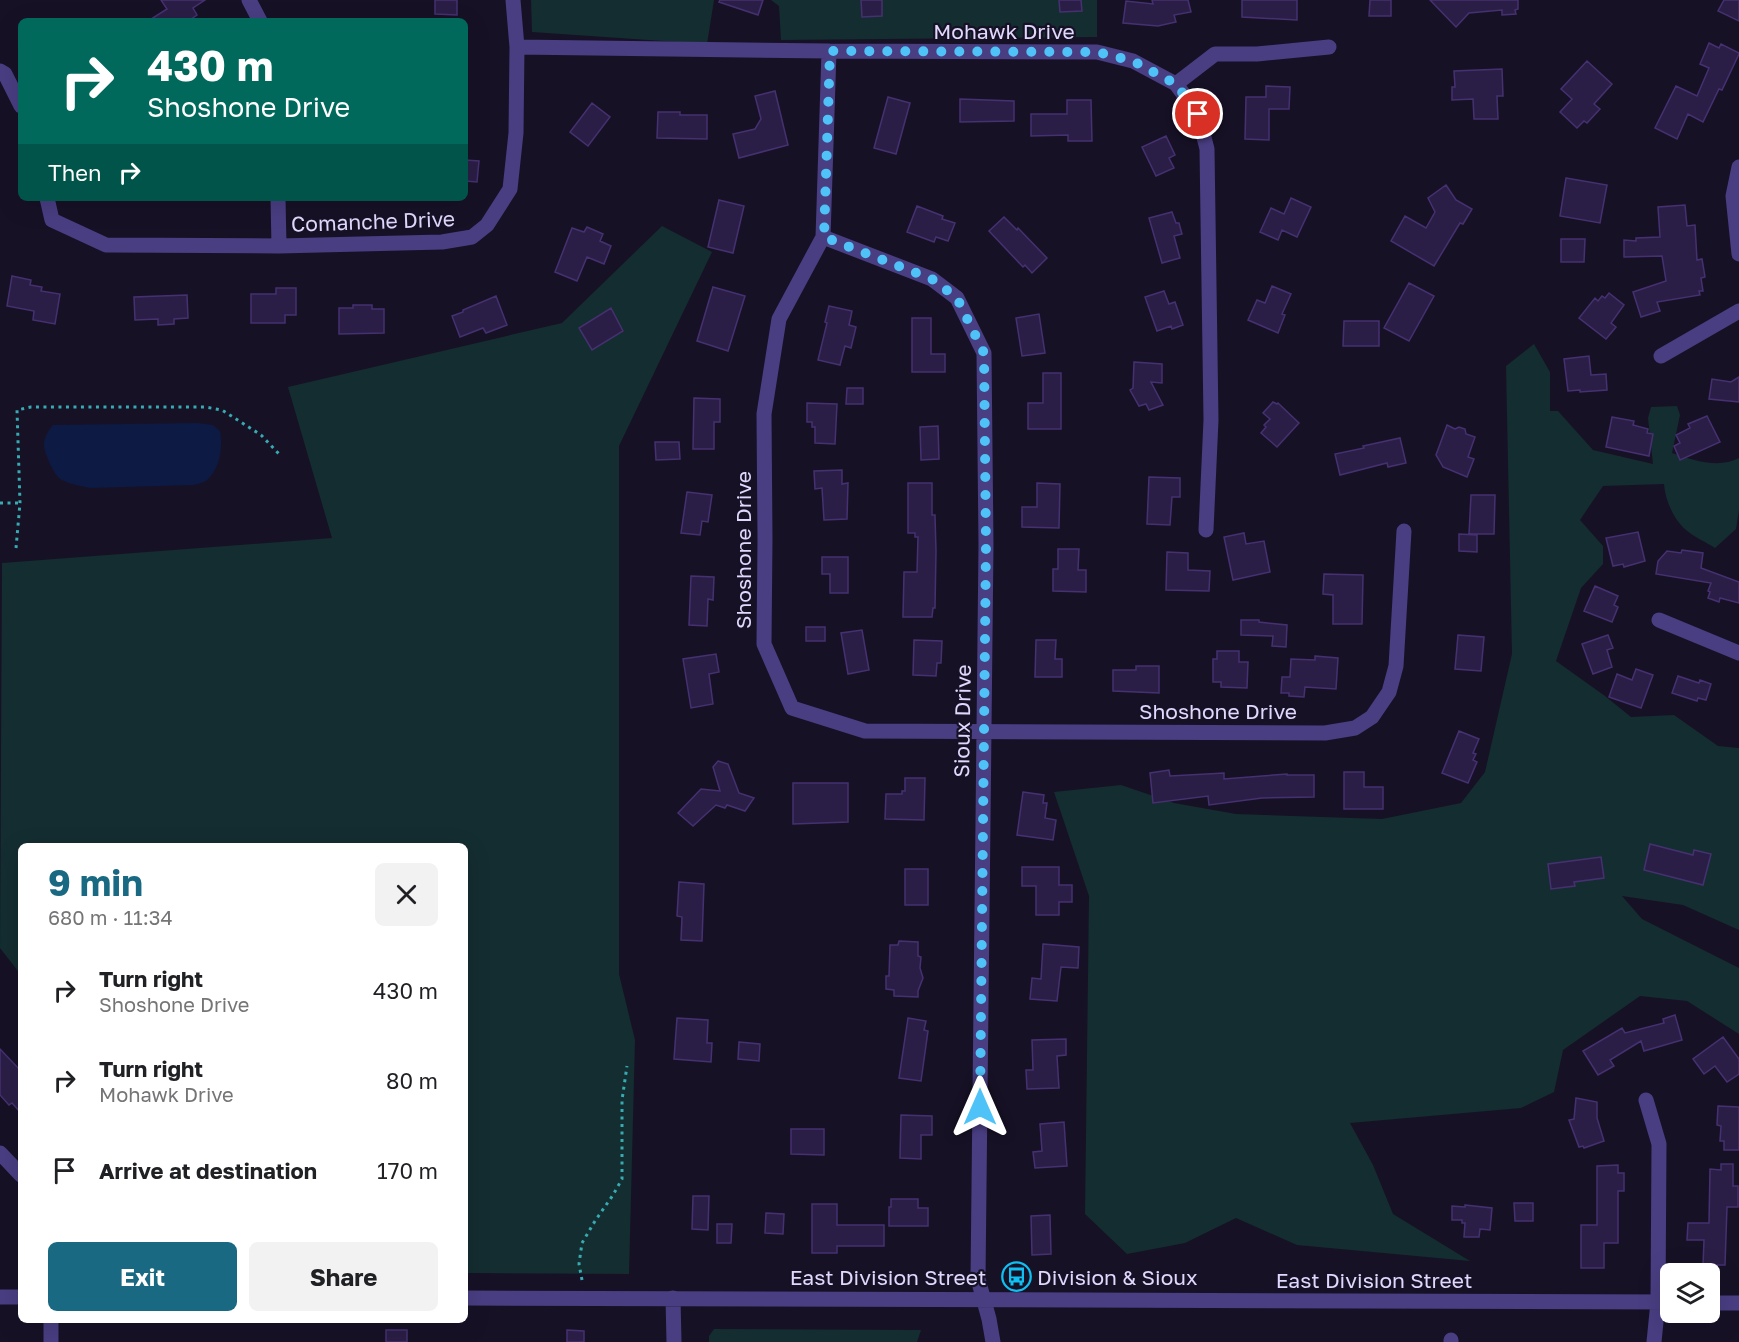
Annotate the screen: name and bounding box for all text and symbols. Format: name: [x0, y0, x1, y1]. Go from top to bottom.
street label: Mohawk Drive: [933, 18, 1075, 44]
text: 430 m: [147, 40, 273, 90]
icon: right: [48, 42, 126, 120]
pin: [1172, 88, 1223, 139]
text: Shoshone Drive: [147, 91, 350, 123]
icon: arrive: [1181, 97, 1214, 130]
icon: right: [113, 156, 146, 189]
text: Then: [48, 159, 101, 186]
street label: Comanche Drive: [291, 205, 455, 237]
street label: Shoshone Drive: [730, 471, 756, 629]
street label: Sioux Drive: [948, 664, 976, 778]
street label: Shoshone Drive: [1139, 698, 1297, 724]
text: 9 min: [48, 861, 143, 904]
button: close: [375, 863, 438, 926]
text: 680 m · 11:34: [48, 905, 173, 929]
text: Turn right: [99, 965, 203, 992]
icon: right: [48, 974, 81, 1007]
text: 430 m: [373, 977, 438, 1004]
text: Shoshone Drive: [99, 992, 249, 1016]
text: Turn right: [99, 1055, 203, 1082]
icon: right: [48, 1064, 81, 1097]
text: 80 m: [386, 1067, 438, 1094]
position arrow: [948, 1075, 1012, 1139]
text: Mohawk Drive: [99, 1082, 234, 1106]
icon: arrive: [48, 1154, 81, 1187]
text: Arrive at destination: [99, 1157, 317, 1184]
text: 170 m: [377, 1157, 438, 1184]
button: Exit: [48, 1242, 237, 1311]
button: Share: [249, 1242, 438, 1311]
bus stop icon: Division & Sioux: [1000, 1261, 1032, 1293]
map controls: [1660, 1263, 1720, 1323]
button: layers: [1660, 1263, 1720, 1323]
street label: East Division Street: [790, 1264, 986, 1290]
place label: Division & Sioux: [1037, 1264, 1198, 1290]
street label: East Division Street: [1276, 1267, 1472, 1293]

